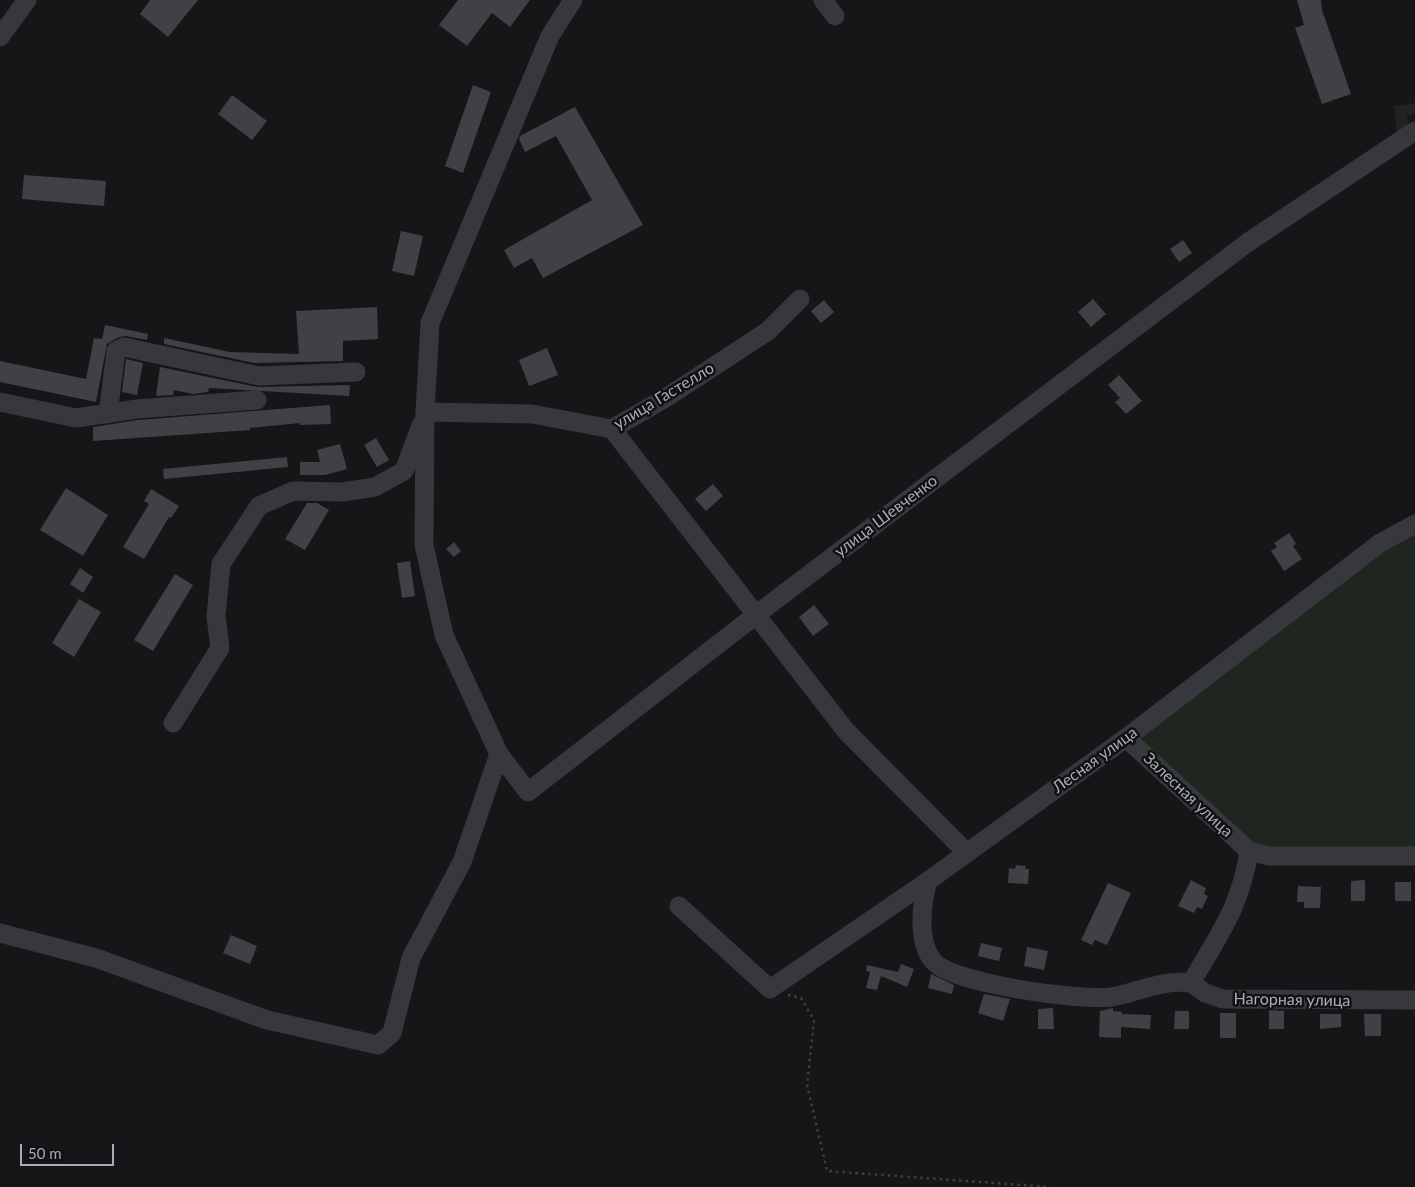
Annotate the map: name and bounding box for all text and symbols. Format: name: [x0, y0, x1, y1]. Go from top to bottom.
street label: улица Гастелло: [610, 359, 718, 433]
street label: улица Шевченко: [831, 471, 941, 561]
street label: Лесная улица: [1049, 723, 1141, 797]
street label: Залесная улица: [1139, 749, 1237, 841]
street label: Нагорная улица: [1233, 989, 1351, 1011]
scale bar: [22, 1134, 116, 1166]
text: 50 m: [28, 1144, 62, 1162]

